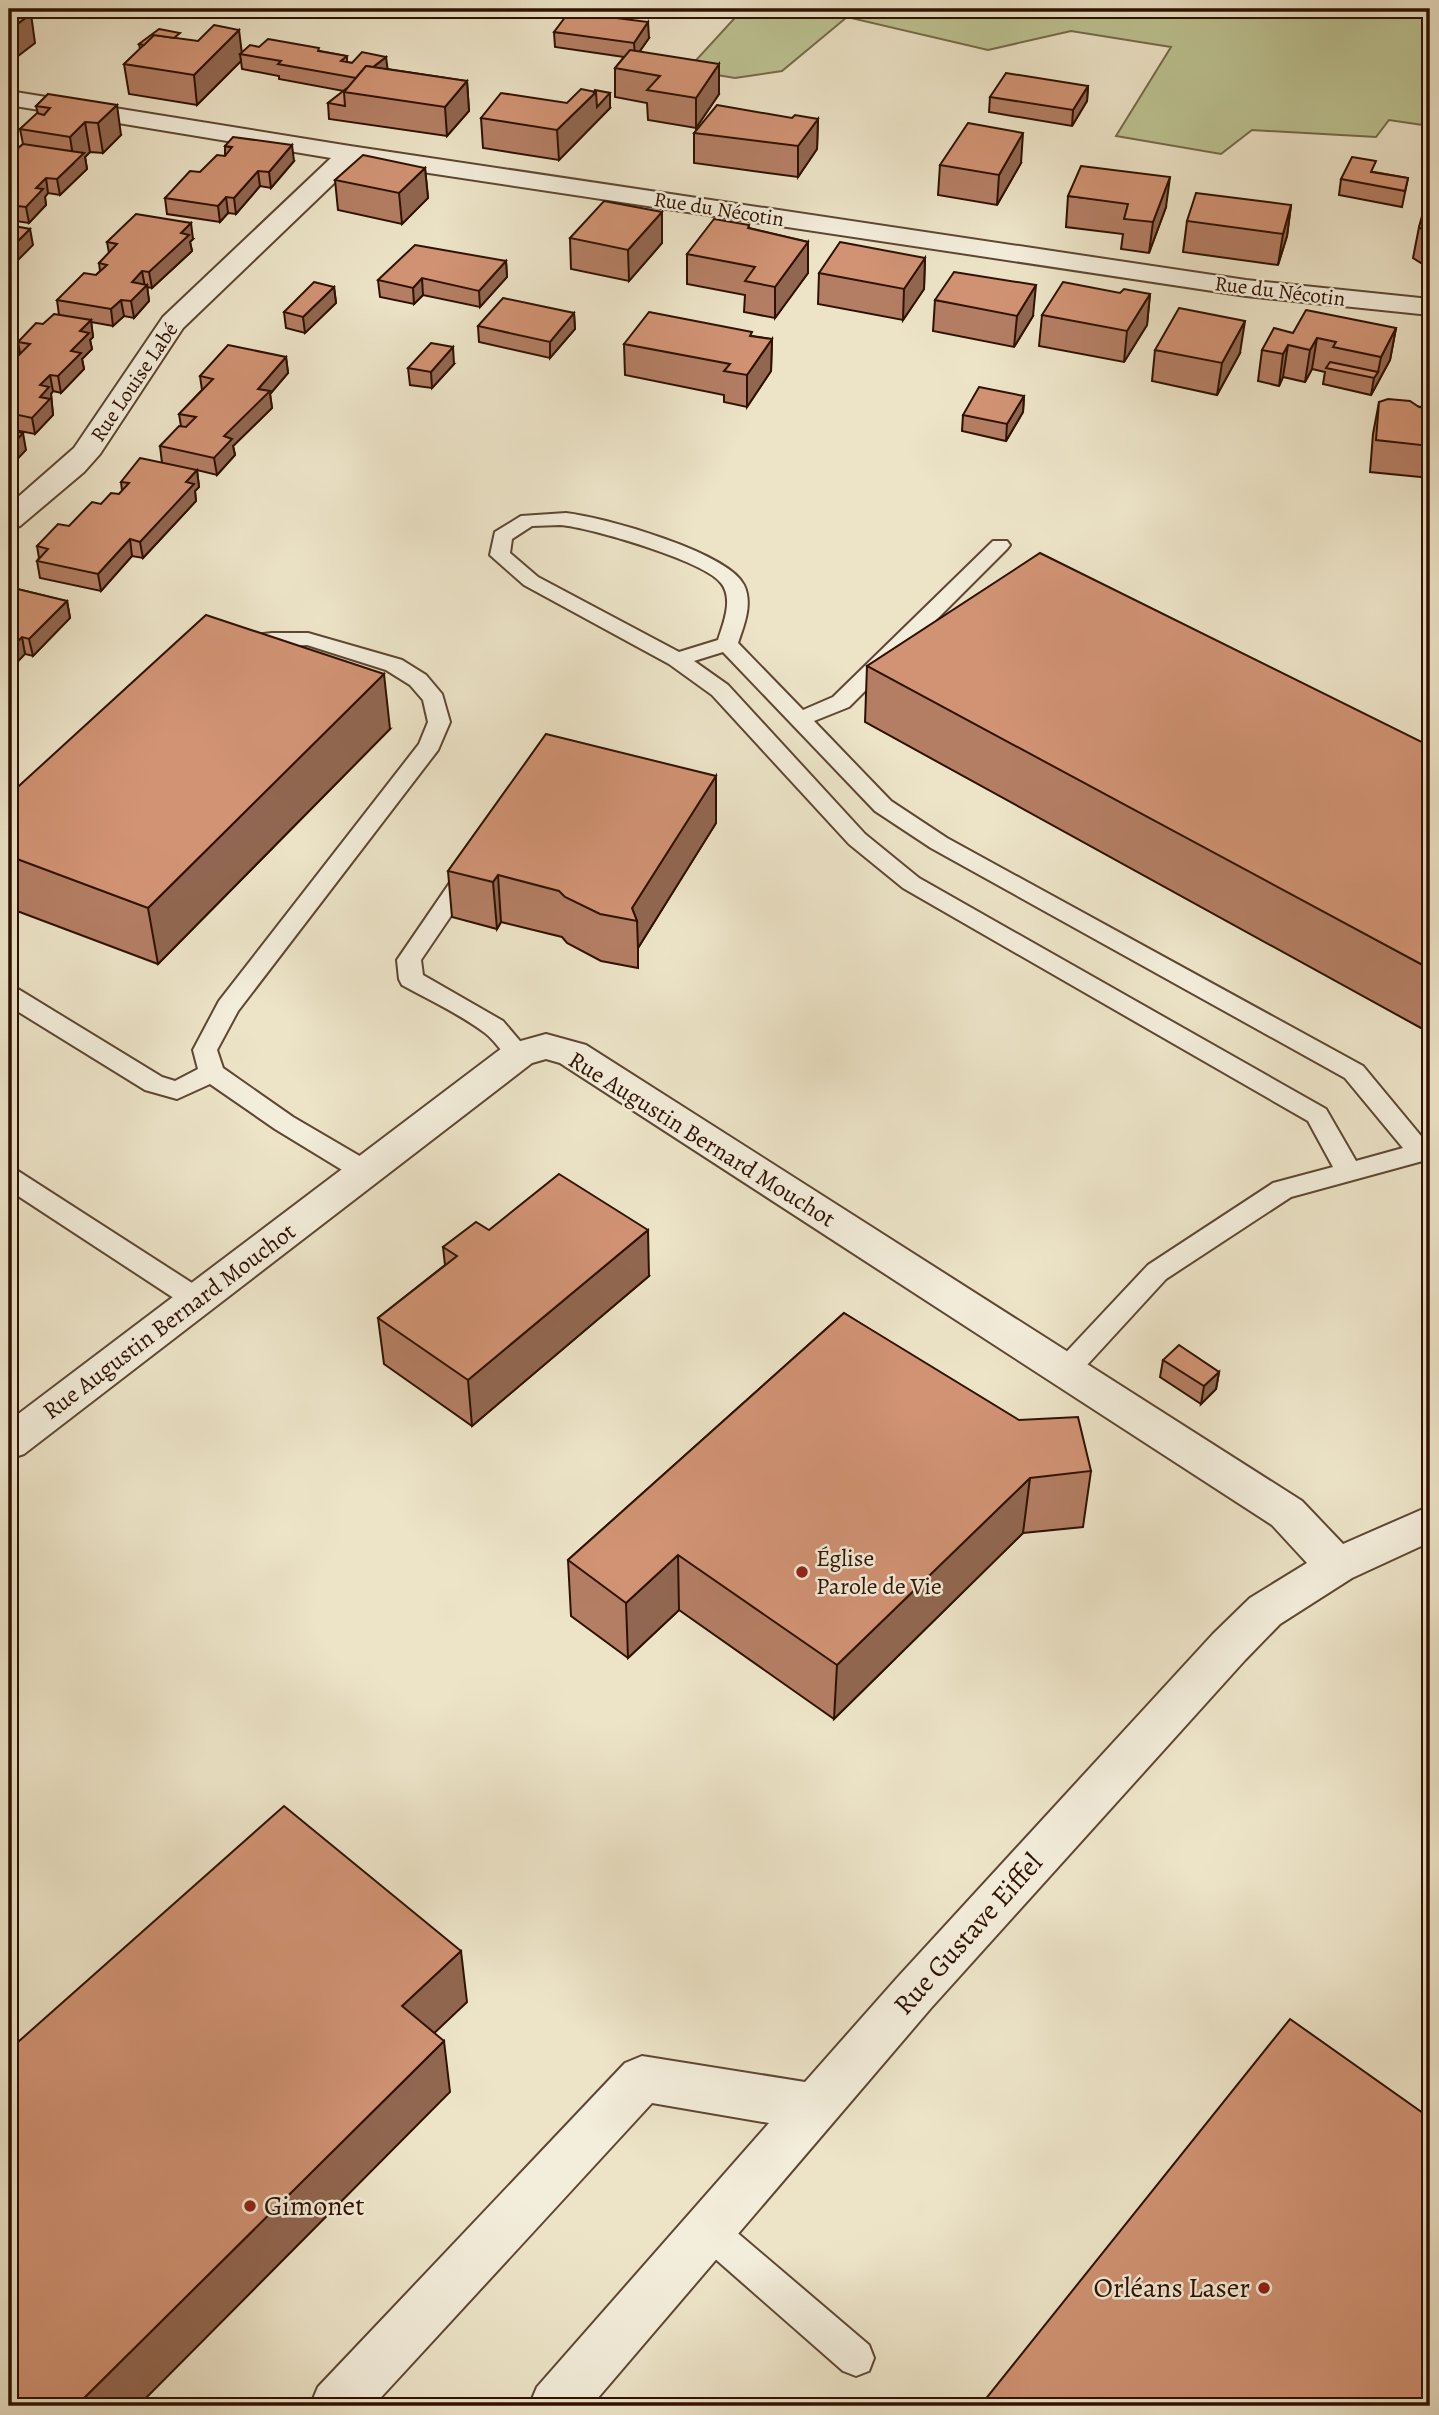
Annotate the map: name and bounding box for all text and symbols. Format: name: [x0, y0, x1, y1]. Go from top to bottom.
street label: Rue du Nécotin: [652, 185, 786, 233]
street label: Rue du Nécotin: [1213, 269, 1347, 313]
street label: Rue Louise Labé: [84, 317, 184, 447]
street label: Rue Augustin Bernard Mouchot: [563, 1044, 841, 1234]
street label: Rue Augustin Bernard Mouchot: [36, 1215, 302, 1427]
place label: Église Parole de Vie: [816, 1542, 942, 1602]
marker: Église Parole de Vie: [794, 1564, 810, 1580]
street label: Rue Gustave Eiffel: [885, 1845, 1051, 2023]
place label: Gimonet: [264, 2187, 364, 2225]
marker: Gimonet: [242, 2198, 258, 2214]
place label: Orléans Laser: [1094, 2269, 1250, 2307]
marker: Orléans Laser: [1256, 2280, 1272, 2296]

